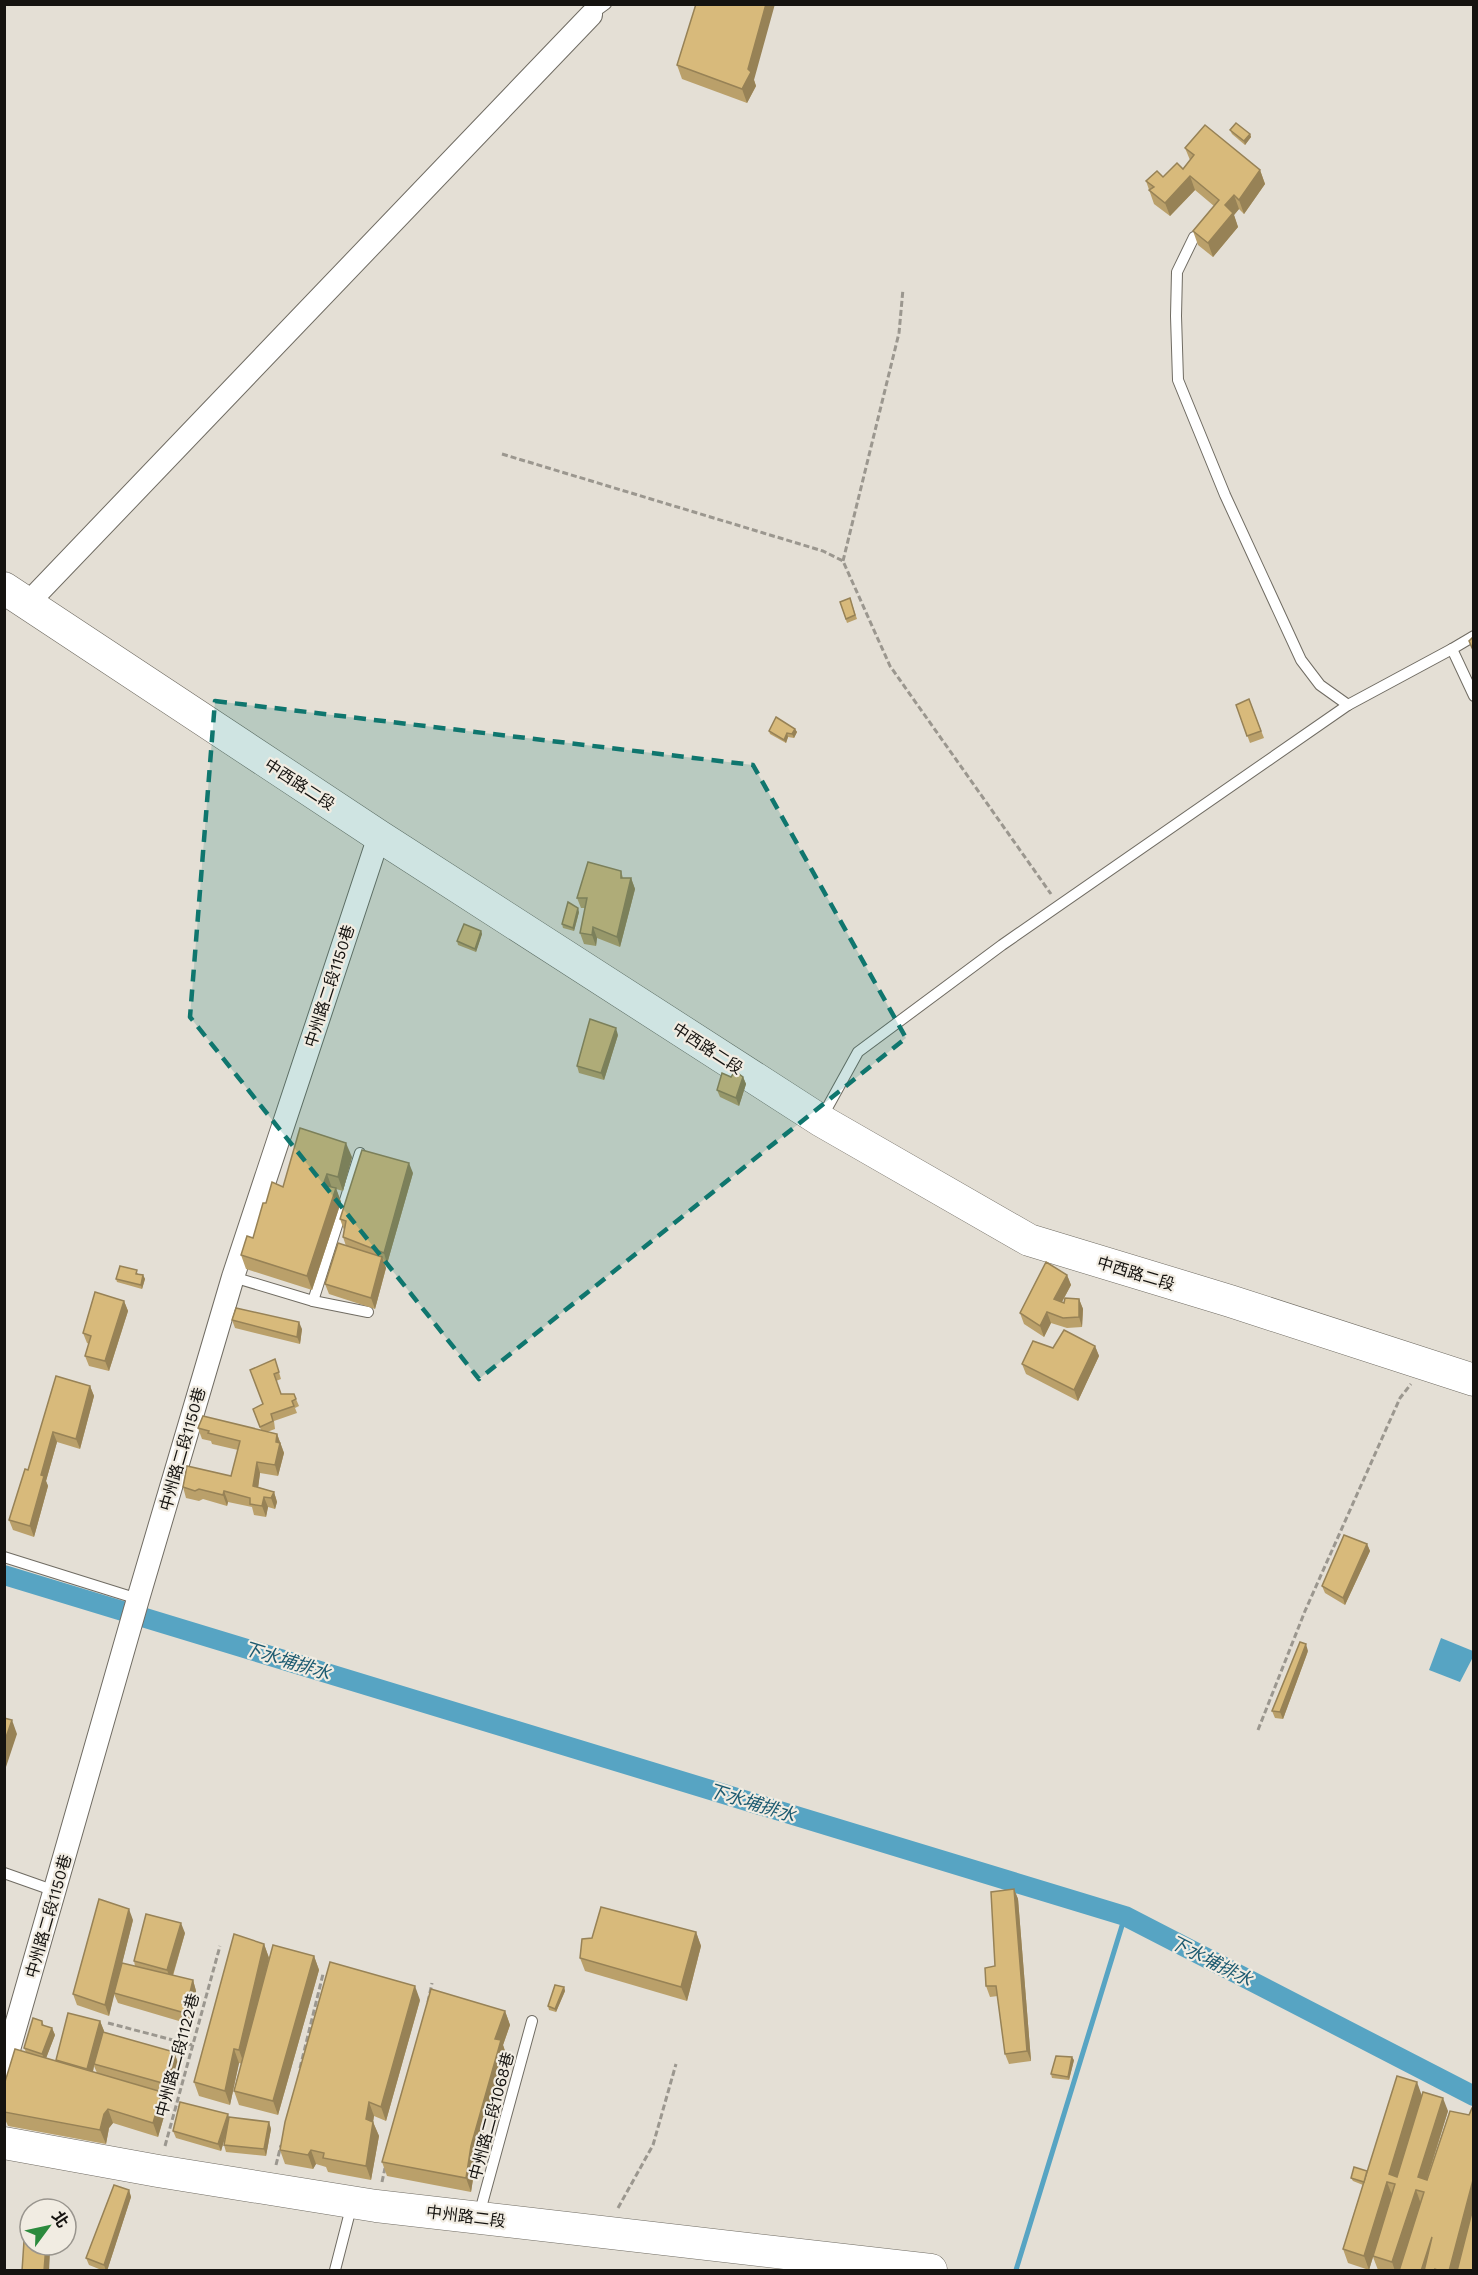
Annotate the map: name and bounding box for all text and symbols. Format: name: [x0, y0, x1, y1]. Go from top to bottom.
street label: 中西路二段: [261, 755, 338, 814]
street label: 中州路二段1150巷: [301, 922, 358, 1050]
street label: 中西路二段: [669, 1019, 746, 1078]
street label: 中西路二段: [1095, 1253, 1177, 1294]
street label: 中州路二段1150巷: [156, 1385, 209, 1513]
water label: 下水埔排水: [241, 1637, 334, 1684]
water label: 下水埔排水: [706, 1779, 799, 1826]
street label: 中州路二段1150巷: [22, 1852, 75, 1980]
water label: 下水埔排水: [1166, 1931, 1257, 1991]
street label: 中州路二段1122巷: [152, 1991, 203, 2119]
street label: 中州路二段1068巷: [465, 2050, 518, 2182]
north arrow: [18, 2197, 78, 2257]
street label: 中州路二段: [425, 2202, 507, 2231]
text: 北: [48, 2207, 72, 2231]

